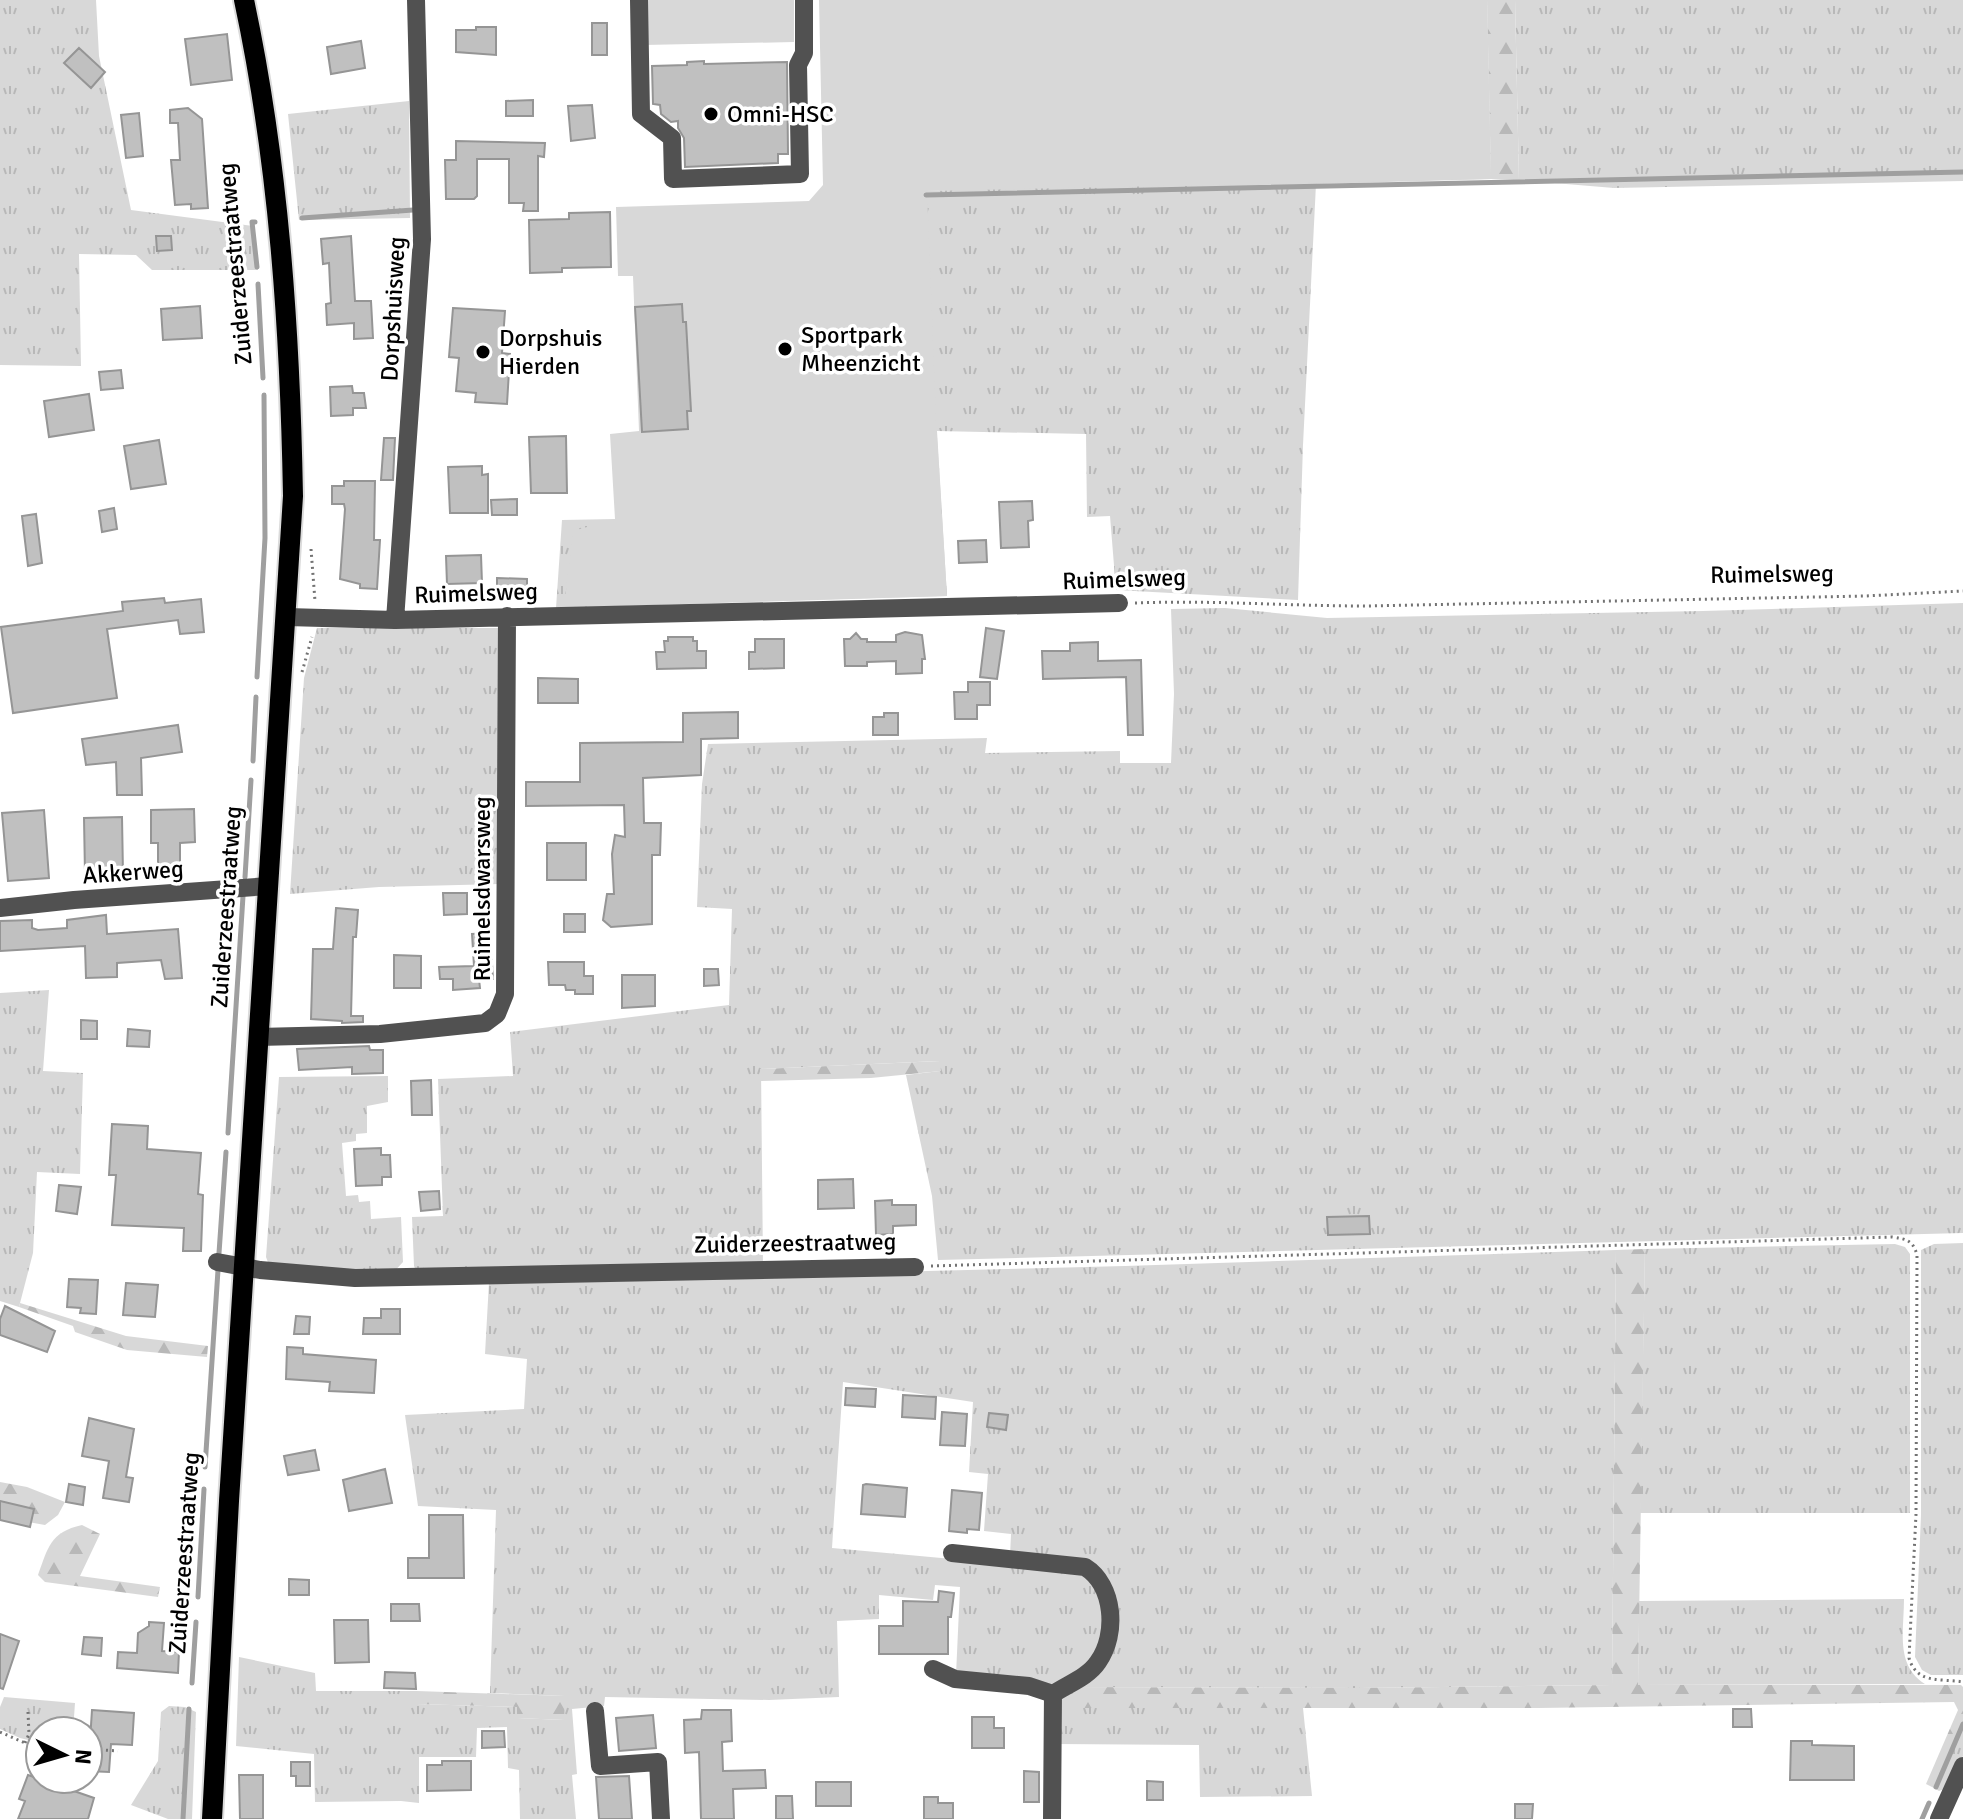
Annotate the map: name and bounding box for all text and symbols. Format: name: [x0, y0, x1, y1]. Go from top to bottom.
place label: Omni-HSC: [727, 99, 834, 129]
marker: Omni-HSC: [702, 105, 720, 123]
street label: Zuiderzeestraatweg: [211, 162, 259, 366]
street label: Dorpshuisweg: [374, 236, 412, 382]
place label: Sportpark Mheenzicht: [801, 320, 921, 378]
place label: Dorpshuis Hierden: [499, 323, 602, 381]
marker: Sportpark Mheenzicht: [776, 340, 794, 358]
marker: Dorpshuis Hierden: [474, 343, 492, 361]
street label: Ruimelsweg: [1710, 558, 1834, 590]
street label: Ruimelsweg: [1062, 562, 1186, 596]
street label: Ruimelsweg: [414, 576, 538, 610]
street label: Ruimelsdwarsweg: [467, 796, 497, 982]
street label: Zuiderzeestraatweg: [204, 805, 248, 1009]
street label: Akkerweg: [81, 854, 185, 890]
street label: Zuiderzeestraatweg: [694, 1226, 896, 1260]
street label: Zuiderzeestraatweg: [162, 1451, 206, 1655]
north arrow: [24, 1715, 104, 1795]
text: N: [69, 1748, 98, 1766]

